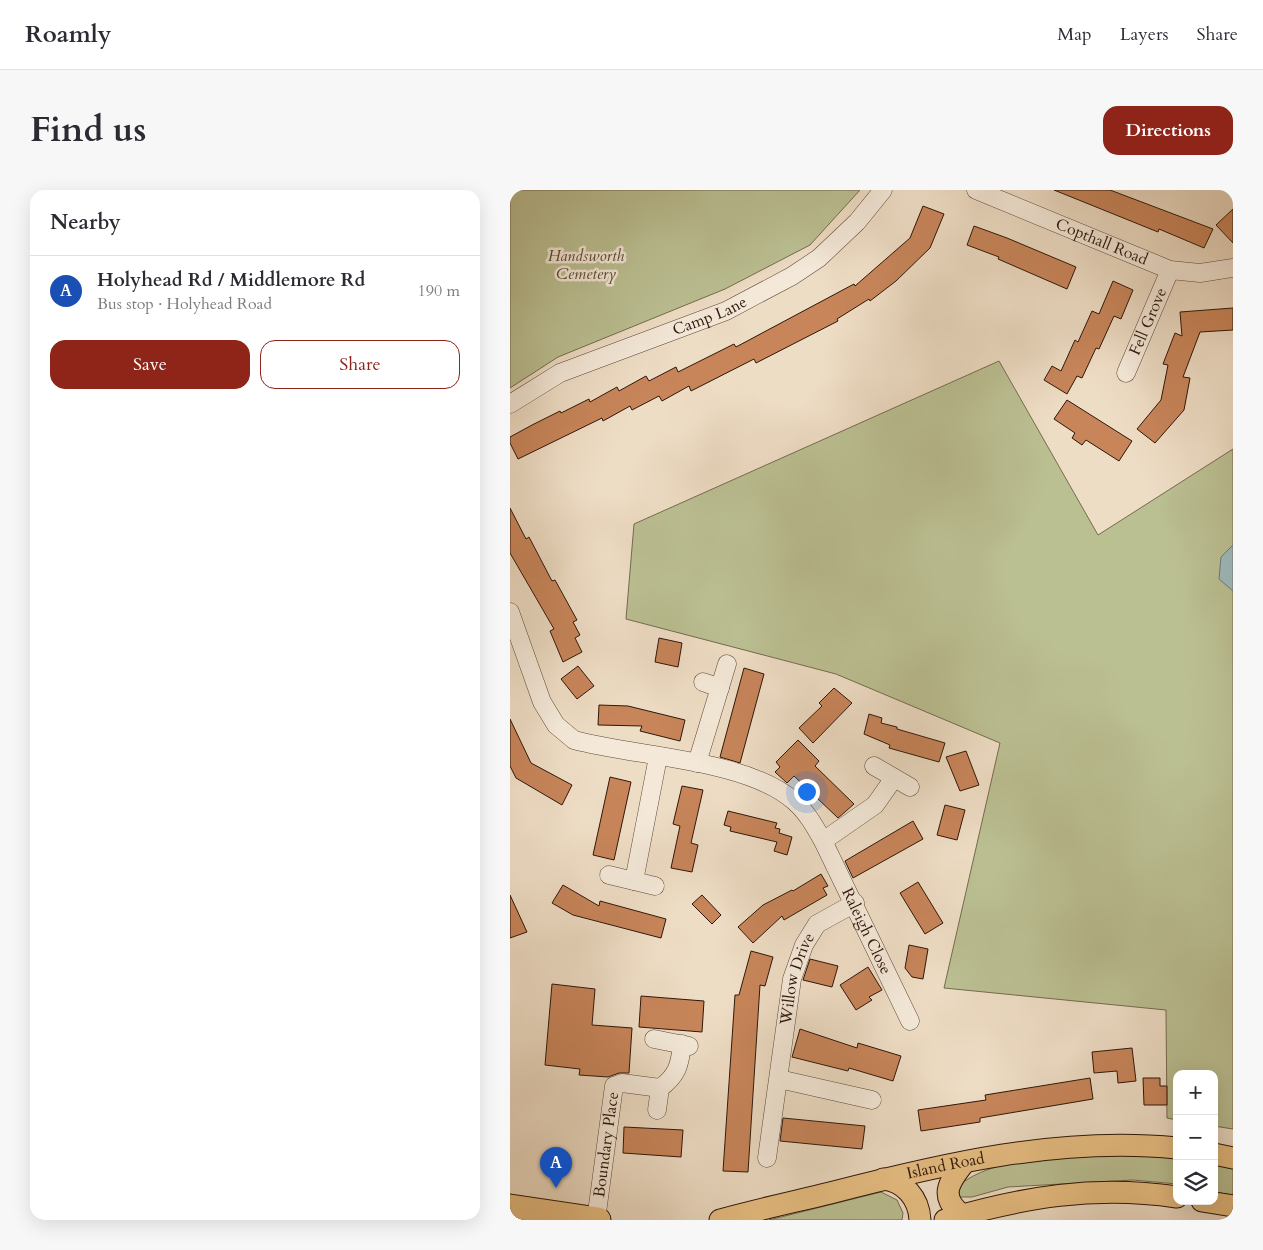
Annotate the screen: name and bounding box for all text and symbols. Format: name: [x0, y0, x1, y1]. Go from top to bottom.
text: Roamly: [25, 18, 111, 51]
text: Map: [1057, 22, 1092, 47]
text: Layers: [1120, 22, 1169, 47]
text: Share: [1197, 22, 1238, 47]
text: Find us: [30, 106, 146, 154]
button: Directions: [1103, 106, 1233, 155]
text: Nearby: [50, 208, 121, 237]
street label: Copthall Road: [1052, 213, 1152, 271]
park label: Handsworth Cemetery: [548, 245, 625, 285]
text: Holyhead Rd / Middlemore Rd: [97, 267, 365, 293]
text: A: [60, 280, 72, 302]
text: 190 m: [418, 280, 460, 302]
street label: Fell Grove: [1124, 284, 1172, 359]
street label: Camp Lane: [669, 291, 751, 341]
text: Bus stop · Holyhead Road: [97, 293, 272, 315]
button: Save: [50, 340, 250, 389]
button: Share: [260, 340, 460, 389]
your location: [794, 779, 820, 805]
street label: Raleigh Close: [836, 884, 897, 978]
street label: Willow Drive: [775, 928, 820, 1027]
map controls: [1173, 1070, 1218, 1205]
button: +: [1173, 1070, 1218, 1115]
street label: Boundary Place: [588, 1090, 624, 1199]
button: −: [1173, 1115, 1218, 1160]
pin: A: [540, 1147, 572, 1188]
street label: Island Road: [904, 1147, 987, 1185]
button: layers: [1173, 1160, 1218, 1205]

